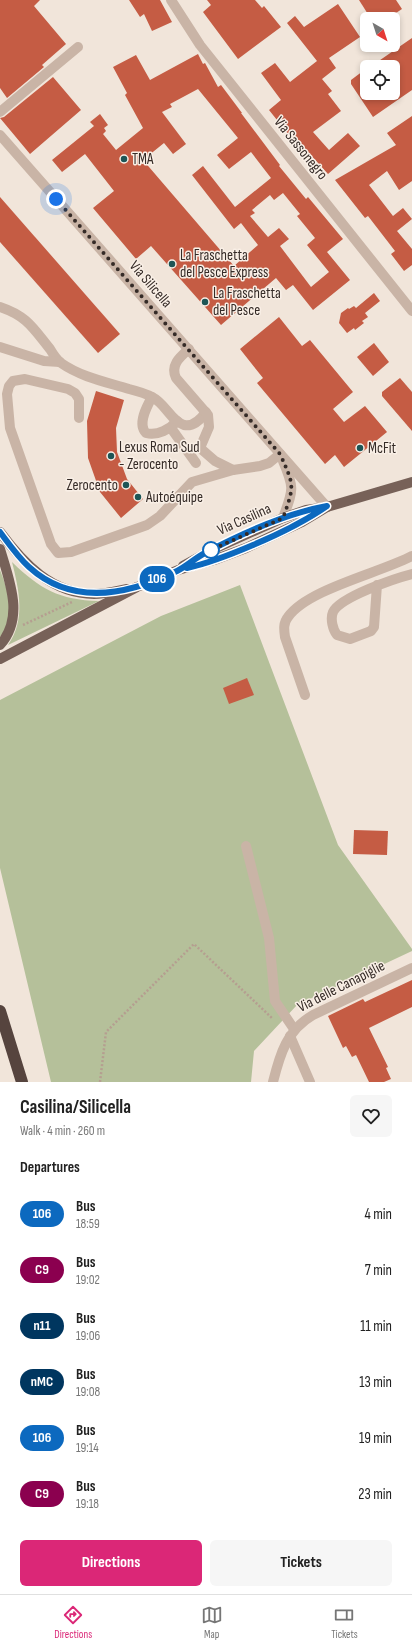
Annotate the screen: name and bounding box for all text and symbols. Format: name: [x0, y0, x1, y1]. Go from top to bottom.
north arrow: [360, 12, 400, 52]
map controls: [360, 12, 400, 100]
button: locate: [360, 60, 400, 100]
street label: Via Sassonegro: [269, 113, 332, 184]
place label: TMA: [132, 150, 154, 169]
marker: TMA: [119, 154, 129, 164]
your location: [46, 189, 66, 209]
place label: La Fraschetta del Pesce Express: [180, 246, 268, 282]
street label: Via Silicella: [125, 257, 176, 312]
marker: La Fraschetta del Pesce Express: [167, 259, 177, 269]
place label: La Fraschetta del Pesce: [213, 284, 281, 320]
marker: La Fraschetta del Pesce: [200, 297, 210, 307]
place label: Lexus Roma Sud - Zerocento: [119, 438, 200, 474]
place label: McFit: [368, 439, 397, 458]
marker: McFit: [355, 443, 365, 453]
marker: Lexus Roma Sud - Zerocento: [106, 451, 116, 461]
place label: Zerocento: [67, 476, 118, 495]
marker: Zerocento: [121, 480, 131, 490]
place label: Autoéquipe: [145, 488, 203, 507]
marker: Autoéquipe: [133, 492, 143, 502]
street label: Via Casilina: [214, 499, 274, 540]
unlabelled marker: [202, 541, 220, 559]
line badge: 106: [134, 566, 180, 592]
text: 106: [148, 570, 166, 587]
street label: Via delle Canapiglie: [294, 956, 388, 1017]
button: heart: [350, 1095, 392, 1137]
text: Casilina/Silicella: [20, 1096, 131, 1119]
text: Walk · 4 min · 260 m: [20, 1123, 105, 1139]
text: Departures: [20, 1158, 80, 1177]
text: Bus: [76, 1197, 95, 1216]
text: 106: [33, 1205, 51, 1222]
text: 4 min: [365, 1205, 392, 1224]
text: 18:59: [76, 1216, 100, 1232]
text: Bus: [76, 1253, 95, 1272]
text: C9: [35, 1261, 49, 1278]
text: 7 min: [365, 1261, 392, 1280]
text: 19:02: [76, 1272, 100, 1288]
text: Bus: [76, 1309, 95, 1328]
text: n11: [33, 1317, 51, 1334]
text: 11 min: [360, 1317, 392, 1336]
text: 19:06: [76, 1328, 100, 1344]
text: Bus: [76, 1365, 95, 1384]
text: nMC: [31, 1373, 53, 1390]
text: 13 min: [359, 1373, 392, 1392]
text: 19:08: [76, 1384, 100, 1400]
text: Bus: [76, 1421, 95, 1440]
text: 106: [33, 1429, 51, 1446]
text: 19 min: [359, 1429, 392, 1448]
text: 19:14: [76, 1440, 99, 1456]
text: Bus: [76, 1477, 95, 1496]
text: C9: [35, 1485, 49, 1502]
text: 23 min: [358, 1485, 392, 1504]
text: 19:18: [76, 1496, 99, 1512]
button: Directions: [20, 1540, 202, 1586]
button: Tickets: [210, 1540, 392, 1586]
tab: Directions: [54, 1604, 92, 1641]
tab: Map: [201, 1604, 223, 1641]
tab: Tickets: [331, 1604, 358, 1641]

